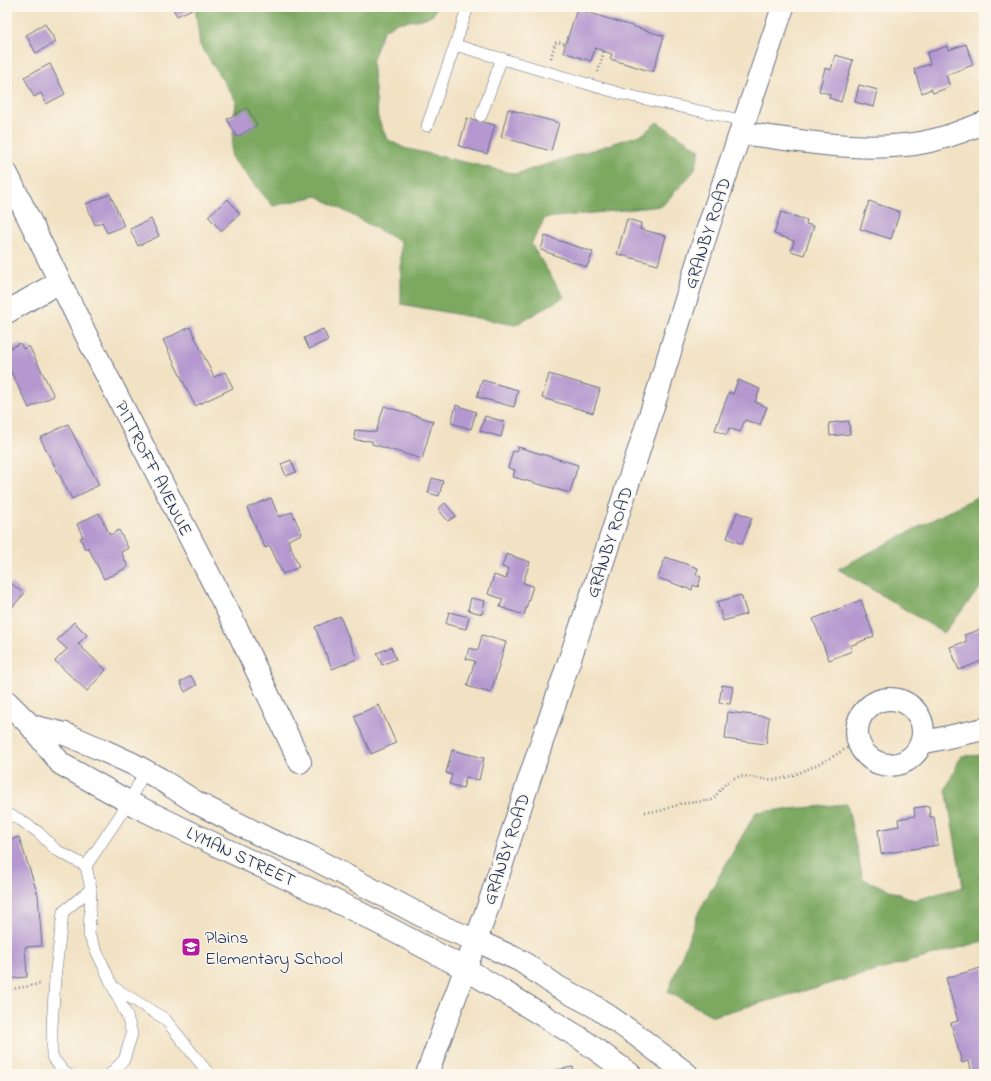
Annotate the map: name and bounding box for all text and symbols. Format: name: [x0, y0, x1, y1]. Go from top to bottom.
street label: GRANBY ROAD: [679, 175, 739, 293]
street label: PITTROFF AVENUE: [107, 397, 198, 541]
street label: GRANBY ROAD: [581, 484, 641, 602]
street label: GRANBY ROAD: [478, 791, 538, 909]
street label: LYMAN STREET: [181, 821, 299, 894]
place label: Plains Elementary School: [205, 926, 343, 973]
school or university icon: Plains Elementary School: [180, 936, 202, 958]

